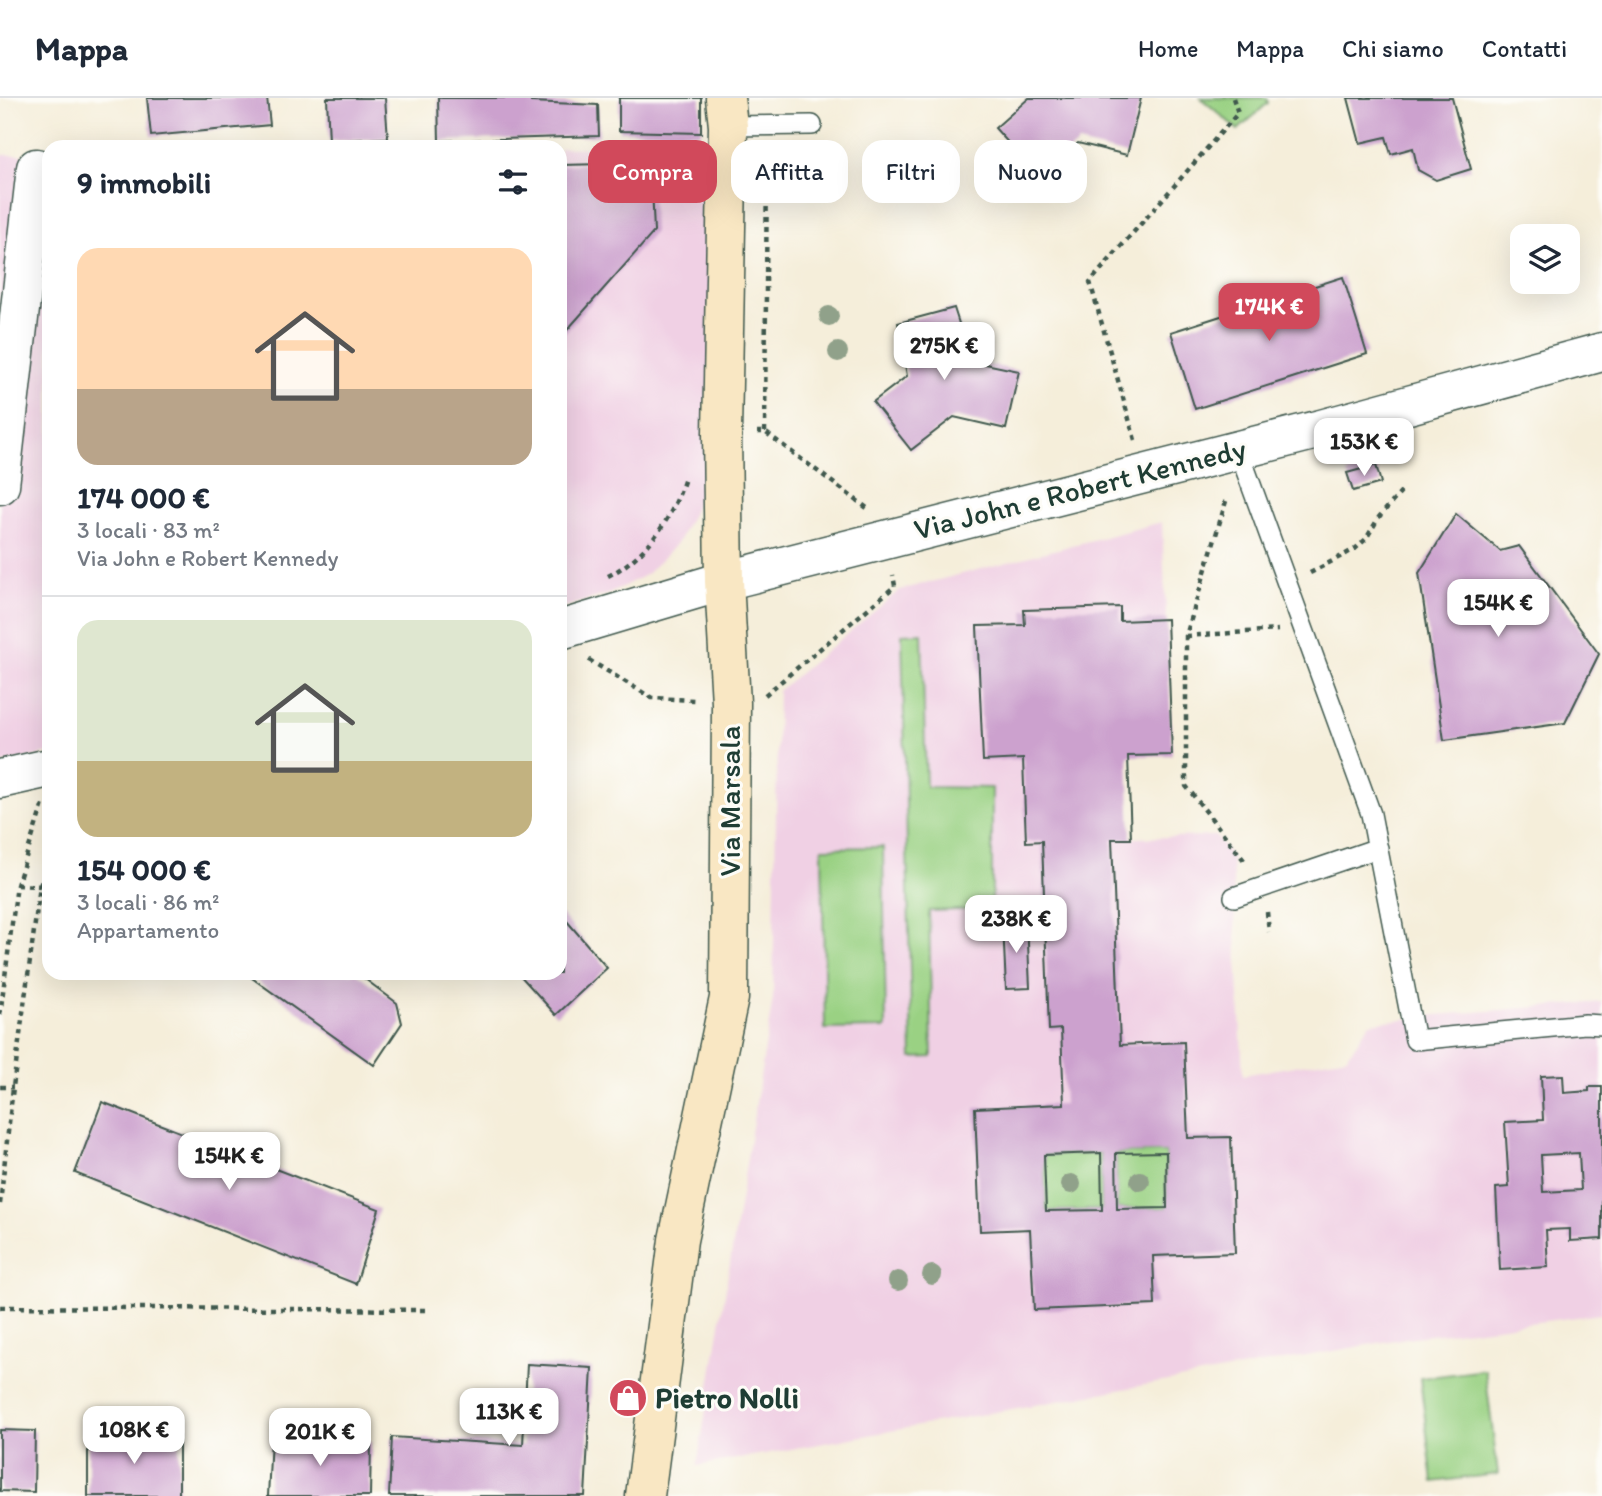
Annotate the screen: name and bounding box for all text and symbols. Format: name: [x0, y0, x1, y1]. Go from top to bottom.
text: Mappa: [35, 29, 128, 68]
text: Home: [1138, 34, 1198, 63]
text: Mappa: [1236, 34, 1304, 63]
text: Chi siamo: [1342, 34, 1444, 63]
text: Contatti: [1482, 34, 1567, 63]
chip: Compra: [588, 140, 717, 203]
chip: Affitta: [731, 140, 848, 203]
chip: Filtri: [862, 140, 960, 203]
chip: Nuovo: [974, 140, 1087, 203]
icon: filters: [494, 163, 532, 201]
text: 9 immobili: [77, 164, 211, 201]
map controls: [1510, 224, 1580, 294]
button: layers: [1510, 224, 1580, 294]
pin: 174K €: [1212, 284, 1326, 343]
text: 174K €: [1235, 292, 1303, 320]
icon: home: [242, 293, 368, 419]
pin: 275K €: [887, 322, 1001, 382]
text: 275K €: [910, 331, 978, 359]
pin: 153K €: [1307, 418, 1421, 478]
text: 153K €: [1330, 427, 1398, 455]
street label: Via John e Robert Kennedy: [910, 429, 1250, 548]
text: 174 000 €: [77, 479, 210, 516]
text: 3 locali · 83 m²: [77, 516, 220, 544]
text: Via John e Robert Kennedy: [77, 544, 338, 572]
pin: 154K €: [1441, 580, 1555, 639]
text: 154K €: [1463, 588, 1533, 616]
icon: home: [242, 665, 368, 791]
street label: Via Marsala: [711, 725, 748, 876]
text: 154 000 €: [77, 851, 211, 888]
text: 3 locali · 86 m²: [77, 888, 219, 916]
pin: 238K €: [959, 896, 1073, 955]
text: 238K €: [981, 904, 1051, 932]
text: Appartamento: [77, 916, 219, 944]
pin: 154K €: [172, 1132, 286, 1192]
text: 154K €: [194, 1141, 264, 1169]
shop icon: Pietro Nolli: [607, 1377, 649, 1419]
place label: Pietro Nolli: [655, 1379, 799, 1416]
pin: 113K €: [452, 1388, 566, 1448]
text: 113K €: [476, 1397, 542, 1425]
pin: 108K €: [77, 1406, 191, 1466]
pin: 201K €: [263, 1408, 377, 1468]
text: 108K €: [99, 1415, 169, 1443]
text: 201K €: [285, 1417, 355, 1445]

